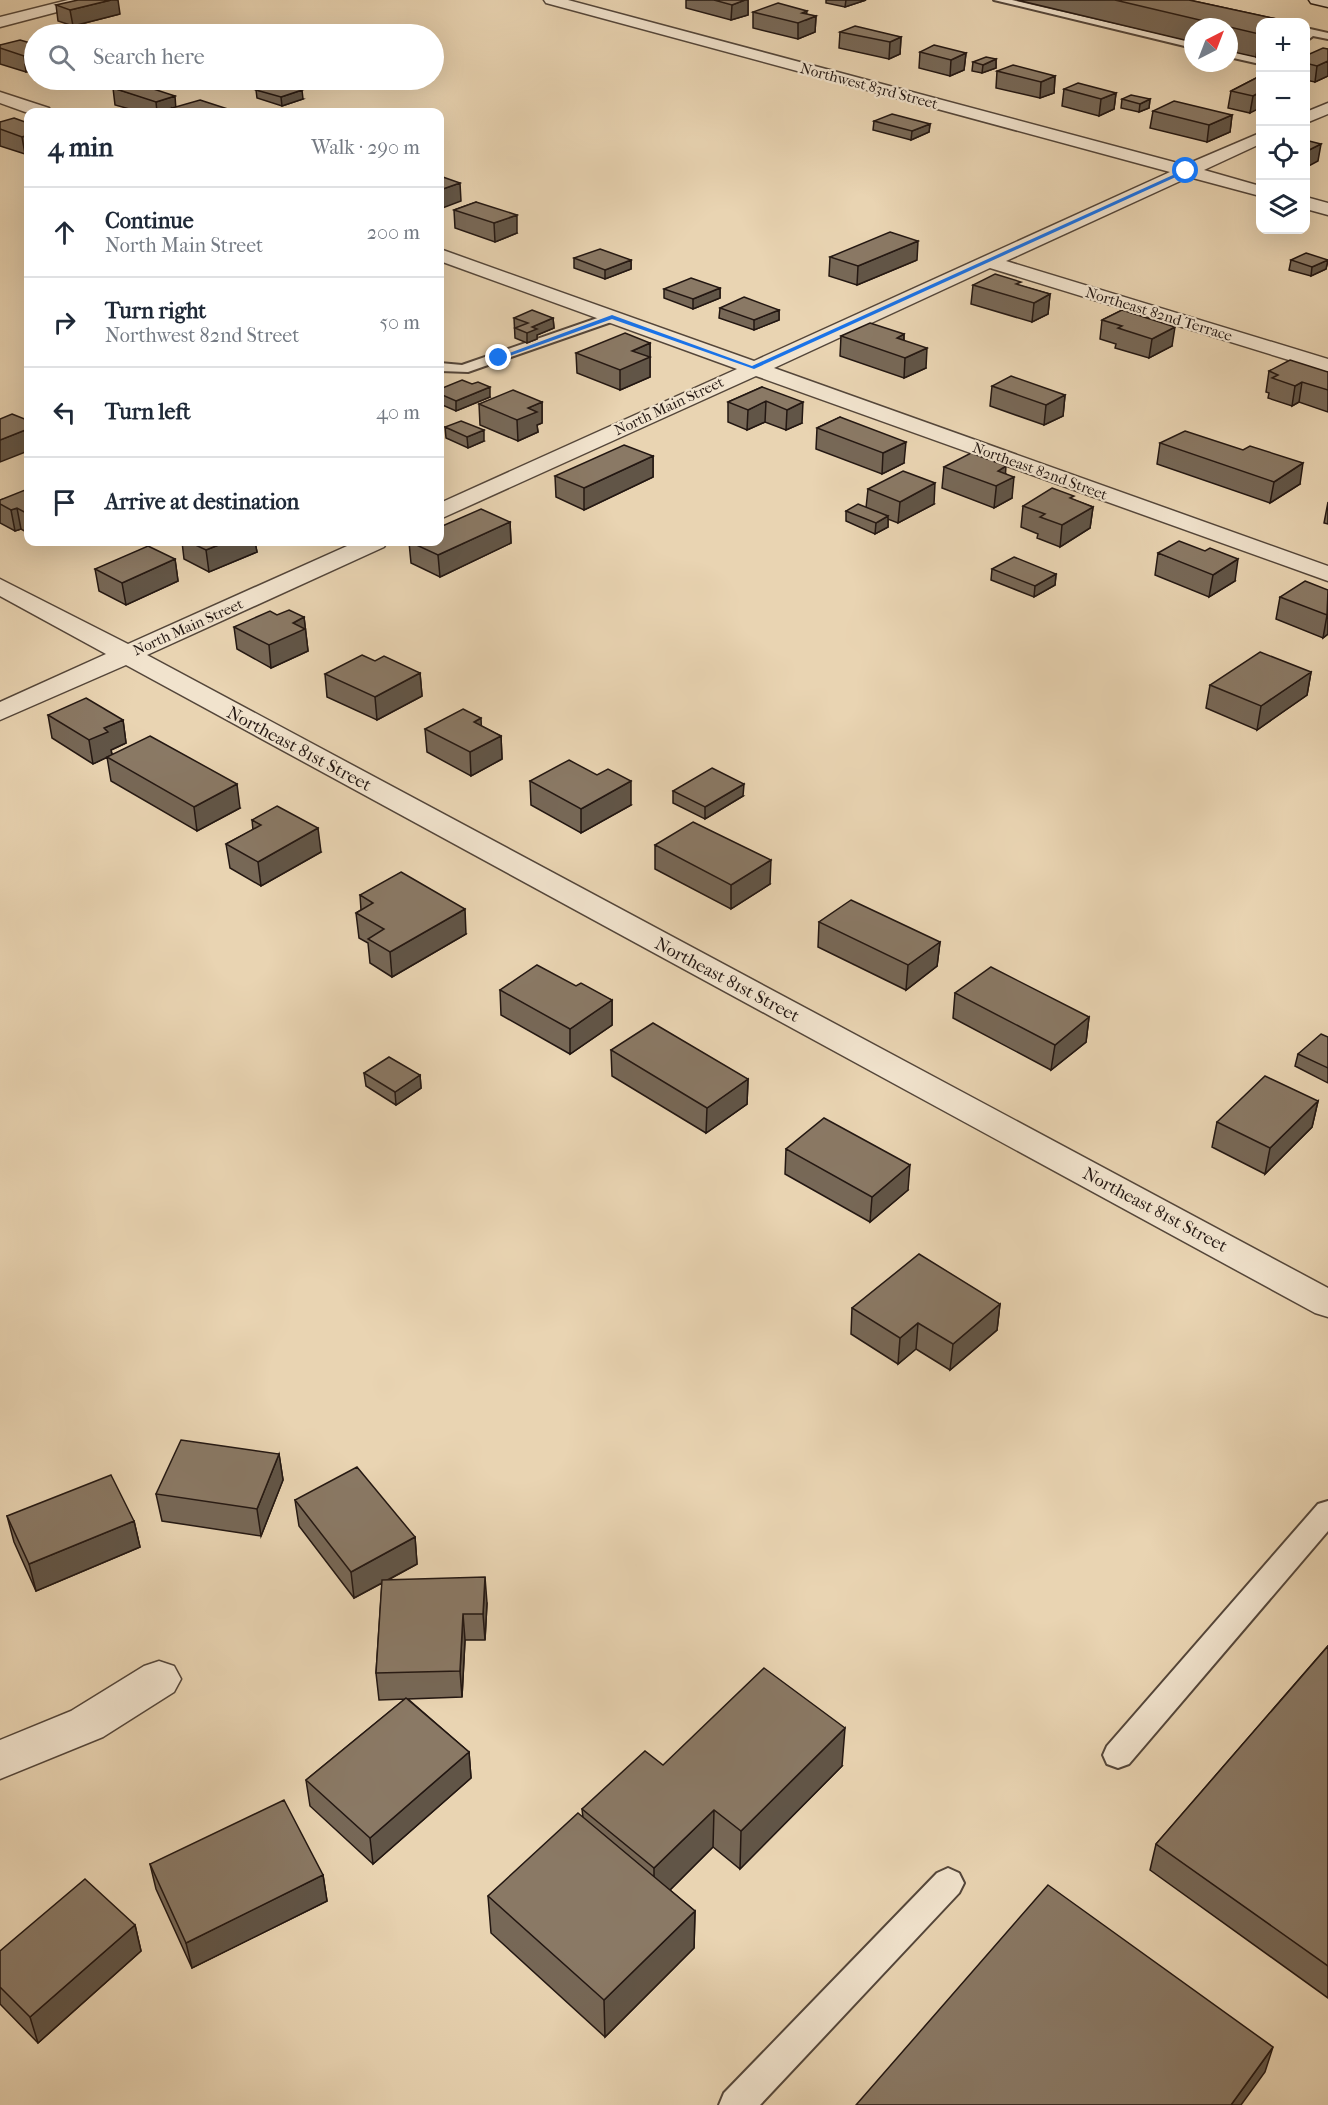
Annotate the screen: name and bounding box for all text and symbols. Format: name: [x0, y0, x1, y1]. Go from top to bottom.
north arrow: [1184, 18, 1238, 72]
map controls: [1256, 18, 1310, 234]
button: +: [1256, 18, 1310, 72]
search box: [24, 24, 444, 90]
icon: search: [45, 41, 78, 74]
text: Search here: [93, 44, 205, 70]
street label: Northwest 83rd Street: [798, 59, 940, 113]
button: −: [1256, 72, 1310, 126]
button: locate: [1256, 126, 1310, 180]
text: 4 min: [48, 132, 113, 163]
text: Walk · 290 m: [311, 136, 420, 159]
route start: [1172, 157, 1198, 183]
button: layers: [1256, 180, 1310, 234]
text: Continue: [105, 208, 194, 234]
icon: ahead: [48, 216, 81, 249]
text: 200 m: [367, 221, 420, 244]
text: North Main Street: [105, 234, 263, 257]
street label: Northeast 82nd Terrace: [1083, 283, 1235, 345]
text: Turn right: [105, 298, 206, 324]
icon: right: [48, 306, 81, 339]
text: 50 m: [379, 311, 420, 334]
text: Northwest 82nd Street: [105, 324, 299, 347]
route end: [485, 344, 511, 370]
street label: North Main Street: [611, 372, 727, 439]
icon: left: [48, 396, 81, 429]
text: Turn left: [105, 399, 191, 425]
text: 40 m: [376, 401, 420, 424]
street label: Northeast 82nd Street: [970, 438, 1110, 504]
icon: arrive: [48, 486, 81, 519]
text: Arrive at destination: [105, 489, 299, 515]
street label: North Main Street: [130, 594, 246, 659]
street label: Northeast 81st Street: [223, 702, 375, 796]
street label: Northeast 81st Street: [651, 933, 803, 1027]
street label: Northeast 81st Street: [1079, 1163, 1231, 1257]

